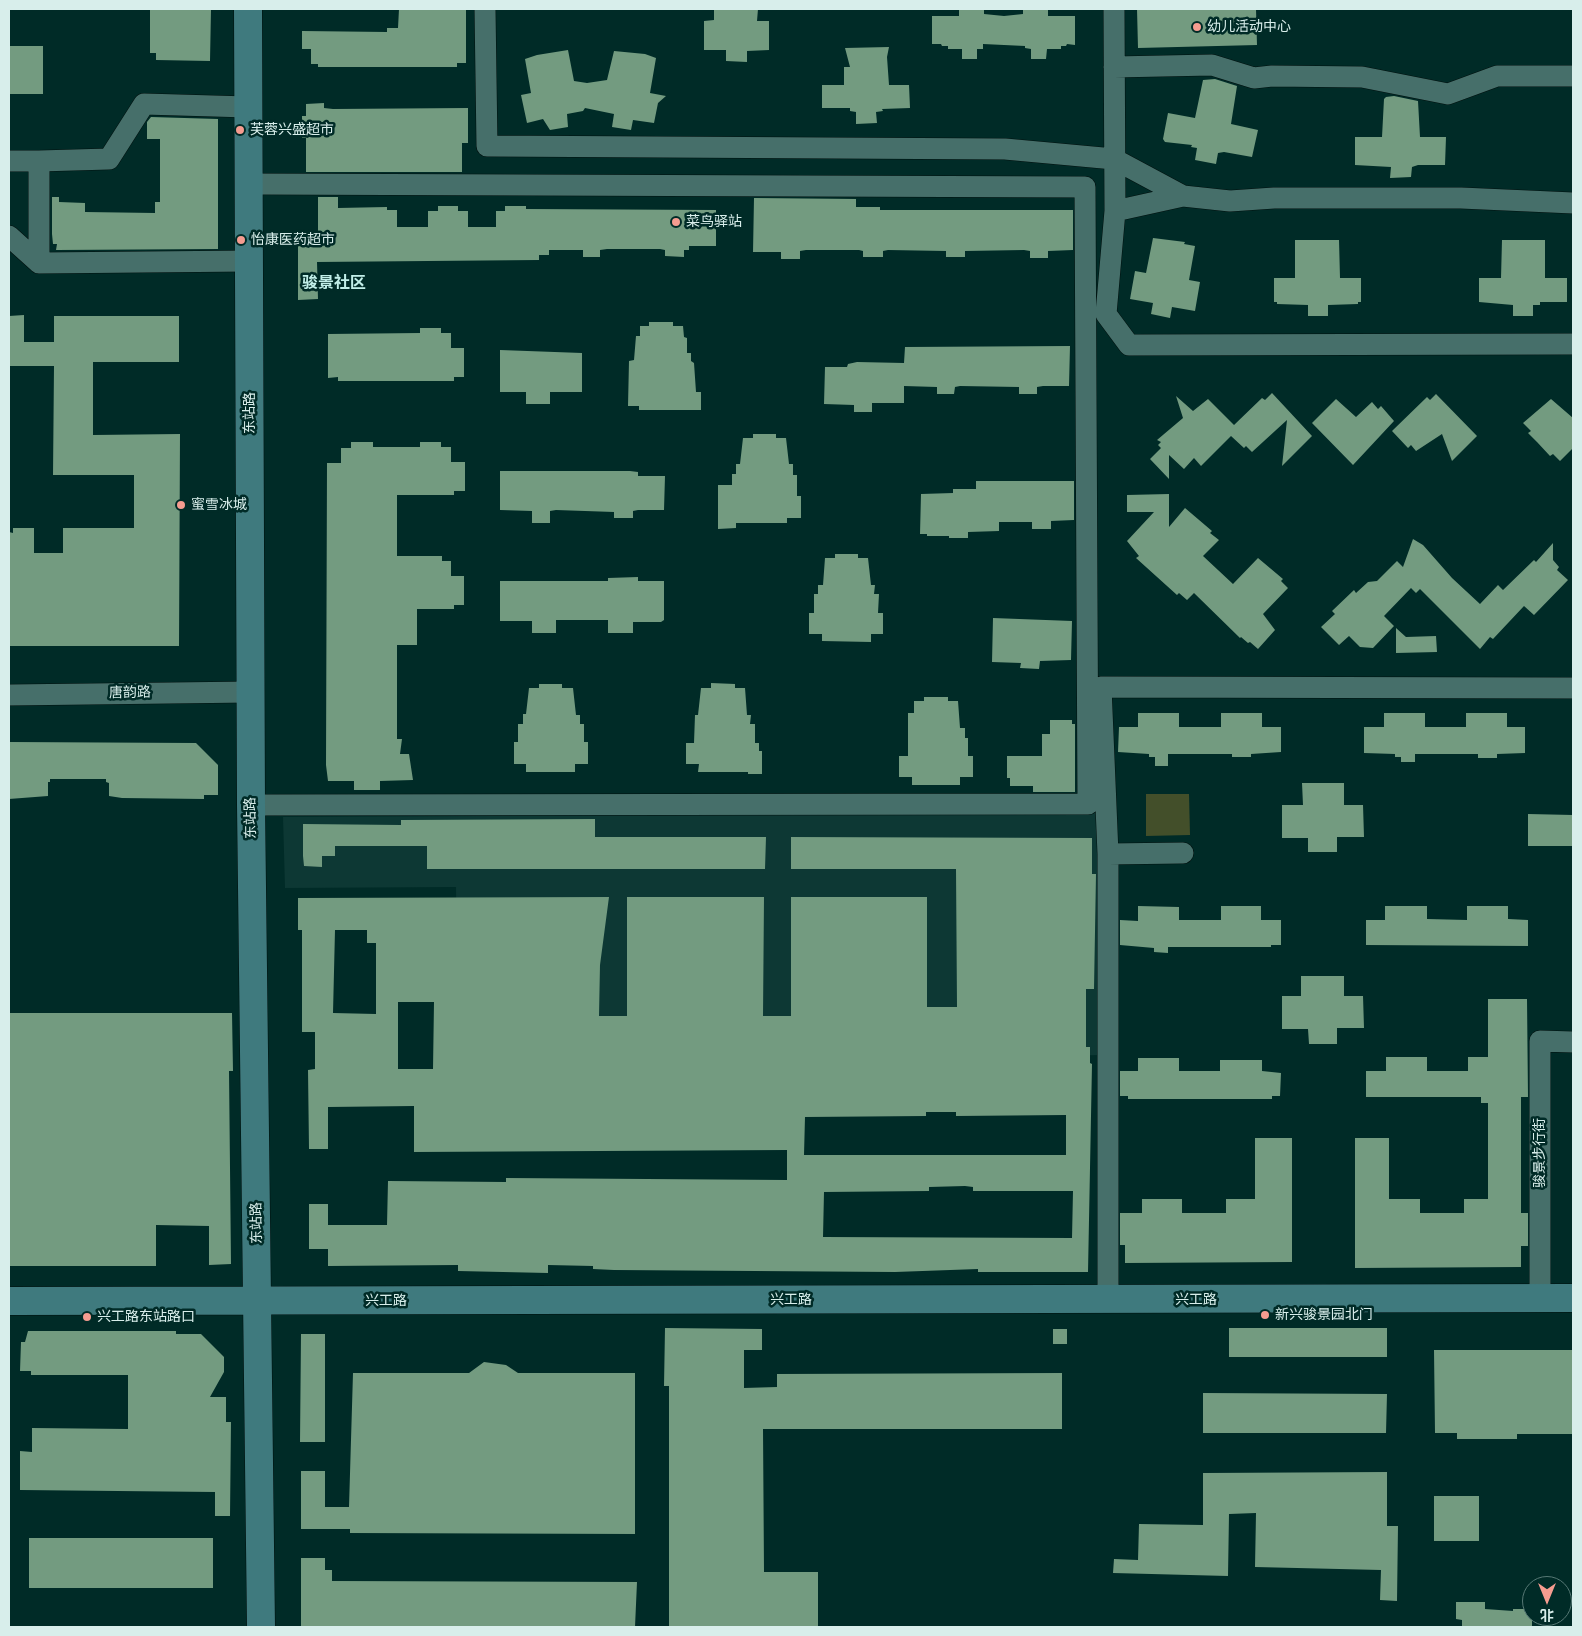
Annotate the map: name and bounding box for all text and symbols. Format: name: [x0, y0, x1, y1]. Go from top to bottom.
place label: 幼儿活动中心: [1207, 19, 1291, 35]
marker: 幼儿活动中心: [1191, 21, 1203, 33]
place label: 芙蓉兴盛超市: [250, 122, 334, 138]
marker: 芙蓉兴盛超市: [234, 124, 246, 136]
place label: 菜鸟驿站: [686, 214, 742, 230]
marker: 菜鸟驿站: [670, 216, 682, 228]
place label: 怡康医药超市: [251, 232, 335, 248]
marker: 怡康医药超市: [235, 234, 247, 246]
district label: 骏景社区: [302, 273, 366, 293]
street label: 东站路: [242, 392, 258, 434]
place label: 蜜雪冰城: [191, 497, 247, 513]
marker: 蜜雪冰城: [175, 499, 187, 511]
street label: 唐韵路: [109, 684, 151, 702]
street label: 东站路: [242, 797, 260, 839]
street label: 骏景步行街: [1532, 1118, 1548, 1188]
street label: 东站路: [248, 1202, 266, 1244]
street label: 兴工路: [770, 1292, 812, 1308]
street label: 兴工路: [1175, 1292, 1217, 1308]
street label: 兴工路: [365, 1293, 407, 1309]
place label: 新兴骏景园北门: [1275, 1307, 1373, 1323]
place label: 兴工路东站路口: [97, 1309, 195, 1325]
marker: 新兴骏景园北门: [1259, 1309, 1271, 1321]
marker: 兴工路东站路口: [81, 1311, 93, 1323]
north arrow: [1522, 1576, 1572, 1626]
text: 北: [1540, 1606, 1554, 1624]

